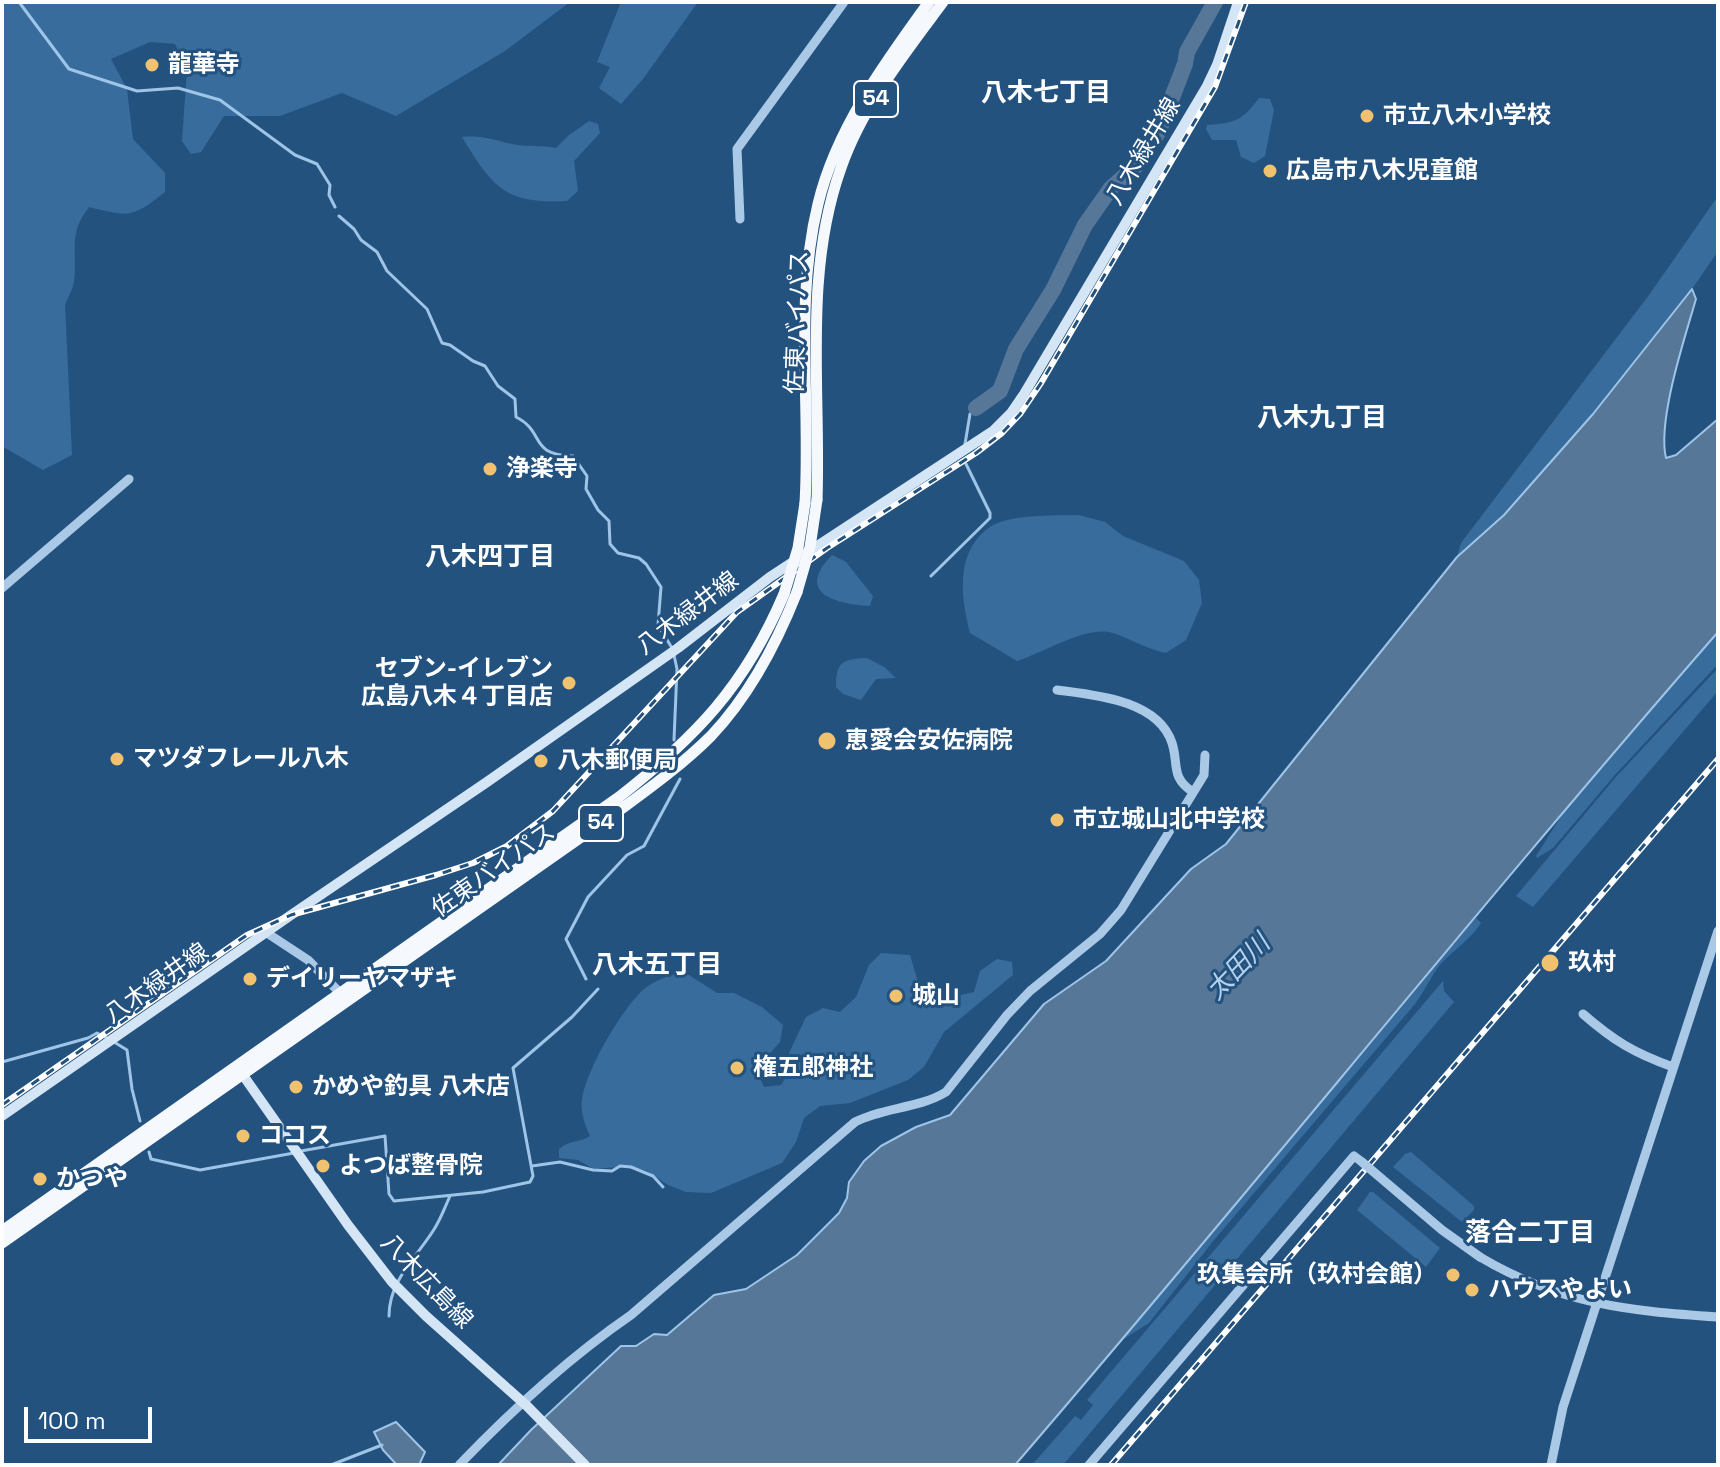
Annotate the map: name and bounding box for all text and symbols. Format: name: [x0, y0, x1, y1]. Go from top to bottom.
place label: 龍華寺: [168, 51, 240, 79]
marker: 龍華寺: [143, 56, 161, 74]
district label: 八木七丁目: [981, 78, 1111, 110]
road number: 54: [854, 81, 898, 117]
street label: 八木緑井線: [1101, 93, 1187, 211]
place label: 市立八木小学校: [1383, 102, 1551, 130]
marker: 市立八木小学校: [1358, 107, 1376, 125]
place label: 広島市八木児童館: [1286, 157, 1478, 185]
marker: 広島市八木児童館: [1261, 162, 1279, 180]
street label: 佐東バイパス: [781, 250, 815, 394]
district label: 八木九丁目: [1257, 403, 1387, 435]
place label: 浄楽寺: [506, 455, 578, 483]
marker: 浄楽寺: [481, 460, 499, 478]
district label: 八木四丁目: [425, 542, 555, 574]
street label: 八木緑井線: [631, 566, 745, 662]
place label: セブン‐イレブン 広島八木４丁目店: [361, 655, 553, 711]
marker: セブン‐イレブン 広島八木４丁目店: [560, 674, 578, 692]
place label: 恵愛会安佐病院: [845, 727, 1013, 755]
marker: 恵愛会安佐病院: [816, 730, 838, 752]
place label: マツダフレール八木: [133, 745, 349, 773]
place label: 八木郵便局: [557, 747, 677, 775]
marker: マツダフレール八木: [108, 750, 126, 768]
marker: 八木郵便局: [532, 752, 550, 770]
road number: 54: [579, 805, 623, 841]
place label: 市立城山北中学校: [1073, 806, 1265, 834]
marker: 市立城山北中学校: [1048, 811, 1066, 829]
street label: 佐東バイパス: [427, 818, 561, 924]
water label: 太田川: [1201, 929, 1277, 1007]
street label: 八木緑井線: [100, 938, 214, 1030]
place label: 玖村: [1568, 949, 1616, 977]
district label: 八木五丁目: [592, 950, 722, 982]
marker: 玖村: [1539, 952, 1561, 974]
place label: デイリーヤマザキ: [266, 965, 458, 993]
marker: デイリーヤマザキ: [241, 970, 259, 988]
place label: 城山: [912, 982, 960, 1010]
marker: 城山: [887, 987, 905, 1005]
place label: 権五郎神社: [753, 1054, 873, 1082]
marker: 権五郎神社: [728, 1059, 746, 1077]
place label: かめや釣具 八木店: [312, 1073, 510, 1101]
marker: かめや釣具 八木店: [287, 1078, 305, 1096]
place label: ココス: [259, 1122, 331, 1150]
marker: ココス: [234, 1127, 252, 1145]
place label: よつば整骨院: [339, 1152, 483, 1180]
marker: よつば整骨院: [314, 1157, 332, 1175]
place label: かつや: [56, 1165, 128, 1193]
marker: かつや: [31, 1170, 49, 1188]
district label: 落合二丁目: [1465, 1218, 1595, 1250]
street label: 八木広島線: [374, 1229, 478, 1335]
place label: 玖集会所（玖村会館）: [1197, 1261, 1437, 1289]
marker: 玖集会所（玖村会館）: [1444, 1266, 1462, 1284]
place label: ハウスやよい: [1488, 1276, 1632, 1304]
marker: ハウスやよい: [1463, 1281, 1481, 1299]
scale bar: [28, 1391, 156, 1441]
text: 100 m: [38, 1405, 106, 1436]

